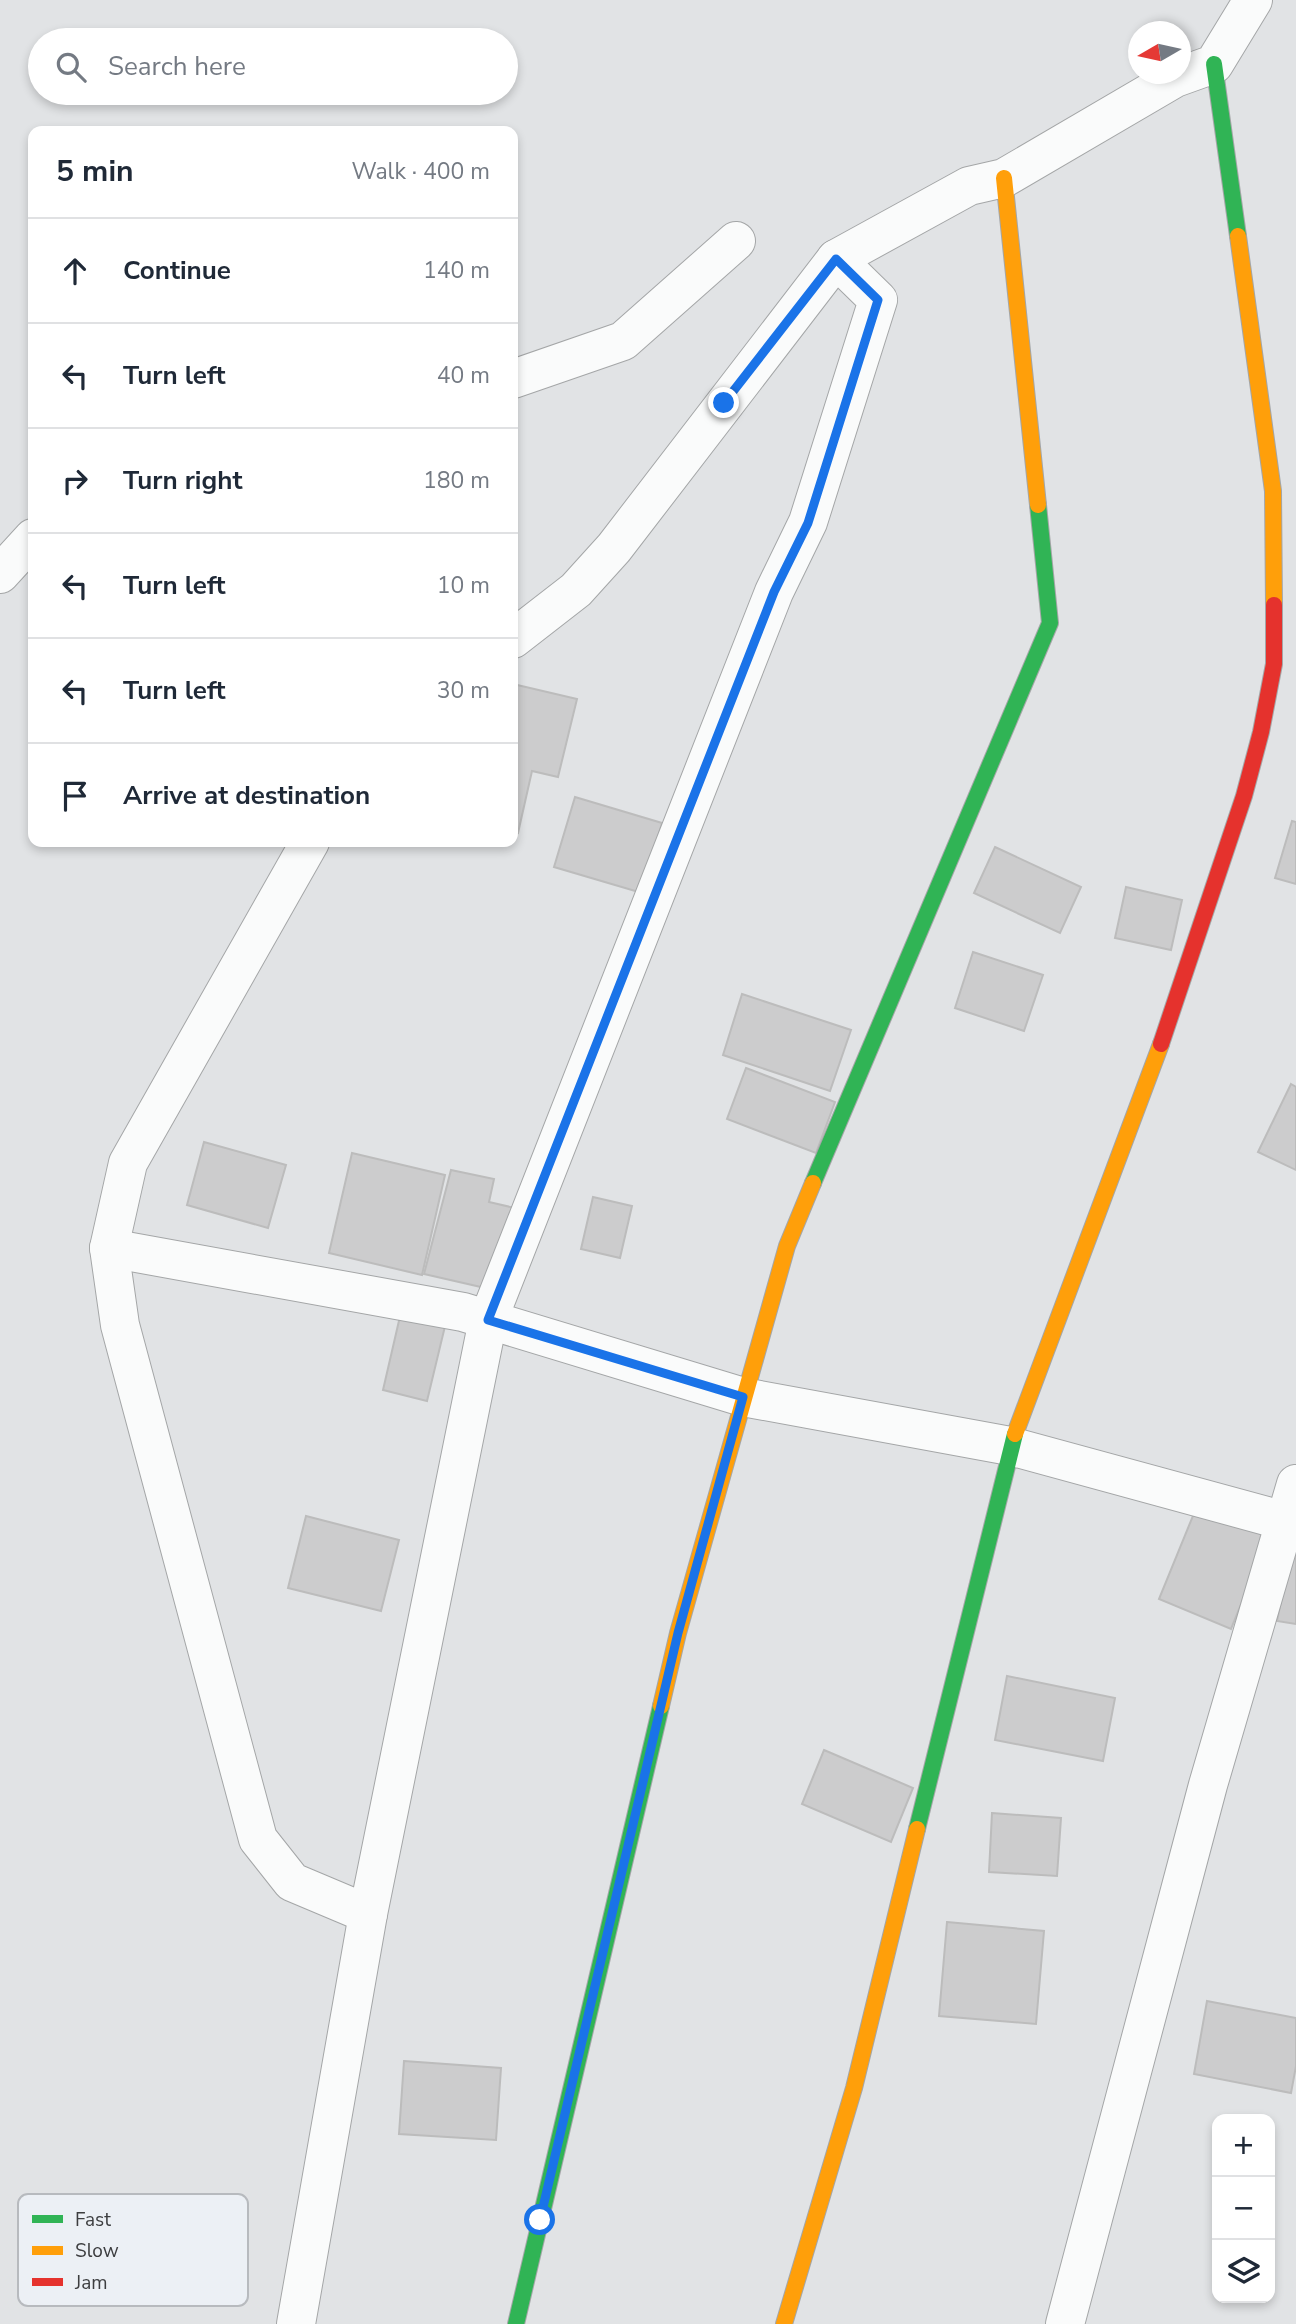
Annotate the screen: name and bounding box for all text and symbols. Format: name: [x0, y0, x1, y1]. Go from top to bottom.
north arrow: [1128, 21, 1191, 84]
search box: [28, 28, 518, 105]
icon: search: [52, 48, 90, 86]
text: Search here: [108, 49, 246, 84]
text: 5 min: [56, 151, 134, 192]
text: Walk · 400 m: [351, 156, 490, 187]
icon: ahead: [56, 252, 94, 290]
text: Continue: [123, 253, 231, 288]
text: 140 m: [423, 255, 490, 286]
icon: left: [56, 357, 94, 395]
text: Turn left: [123, 358, 226, 393]
text: 40 m: [437, 360, 490, 391]
route end: [708, 387, 739, 418]
icon: right: [56, 462, 94, 500]
text: Turn right: [123, 463, 242, 498]
text: 180 m: [423, 465, 490, 496]
icon: left: [56, 567, 94, 605]
text: Turn left: [123, 568, 226, 603]
text: 10 m: [437, 570, 490, 601]
icon: left: [56, 672, 94, 710]
text: Turn left: [123, 673, 226, 708]
text: 30 m: [437, 675, 490, 706]
icon: arrive: [56, 777, 94, 815]
text: Arrive at destination: [123, 778, 370, 813]
map controls: [1212, 2114, 1275, 2303]
button: +: [1212, 2114, 1275, 2177]
button: −: [1212, 2177, 1275, 2240]
legend: [18, 2194, 248, 2306]
route start: [524, 2204, 555, 2235]
text: Fast: [75, 2207, 111, 2233]
text: Slow: [75, 2238, 119, 2264]
button: layers: [1212, 2240, 1275, 2303]
text: Jam: [74, 2270, 108, 2296]

